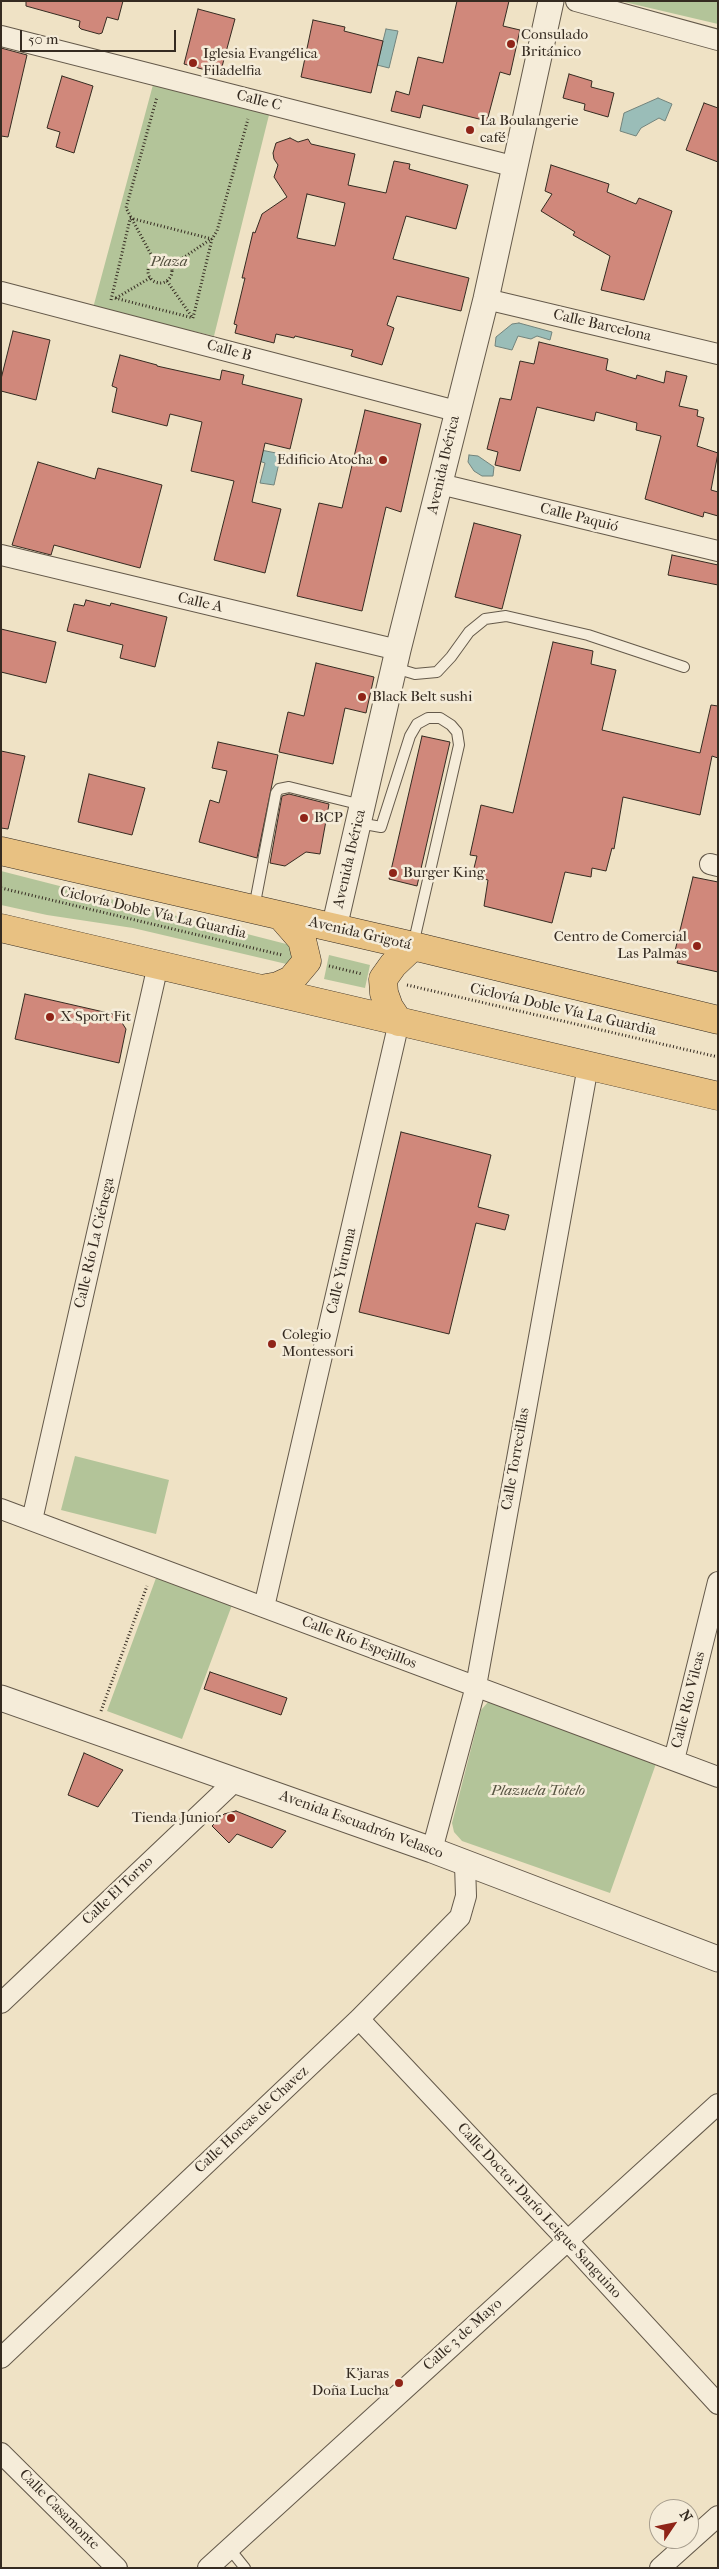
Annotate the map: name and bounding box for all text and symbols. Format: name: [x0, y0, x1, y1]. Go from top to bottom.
scale bar: [22, 20, 179, 52]
place label: Consulado Británico: [521, 26, 588, 61]
text: 50 m: [28, 30, 58, 48]
marker: Consulado Británico: [505, 38, 517, 50]
place label: Iglesia Evangélica Filadelfia: [203, 45, 318, 80]
marker: Iglesia Evangélica Filadelfia: [187, 57, 199, 69]
street label: Calle C: [235, 87, 283, 115]
place label: La Boulangerie café: [480, 112, 578, 147]
marker: La Boulangerie café: [464, 124, 476, 136]
park label: Plaza: [150, 253, 188, 271]
street label: Calle Barcelona: [551, 306, 653, 346]
street label: Calle B: [205, 336, 253, 366]
street label: Avenida Ibérica: [424, 414, 464, 516]
place label: Edificio Atocha: [277, 451, 373, 469]
marker: Edificio Atocha: [377, 454, 389, 466]
street label: Calle Paquió: [538, 500, 620, 536]
street label: Calle A: [176, 589, 224, 617]
place label: Black Belt sushi: [372, 688, 472, 706]
marker: Black Belt sushi: [356, 691, 368, 703]
street label: Avenida Ibérica: [330, 808, 370, 910]
place label: BCP: [314, 809, 343, 827]
marker: BCP: [298, 812, 310, 824]
place label: Burger King: [403, 864, 485, 882]
marker: Burger King: [387, 867, 399, 879]
street label: Ciclovía Doble Vía La Guardia: [58, 883, 248, 943]
street label: Avenida Grigotá: [307, 913, 413, 955]
place label: Centro de Comercial Las Palmas: [554, 928, 687, 963]
marker: Centro de Comercial Las Palmas: [691, 940, 703, 952]
street label: Ciclovía Doble Vía La Guardia: [468, 980, 658, 1040]
place label: X Sport Fit: [60, 1008, 131, 1026]
marker: X Sport Fit: [44, 1011, 56, 1023]
street label: Calle Río La Ciénega: [71, 1176, 119, 1310]
street label: Calle Yuruma: [323, 1226, 361, 1316]
place label: Colegio Montessori: [282, 1326, 354, 1361]
marker: Colegio Montessori: [266, 1338, 278, 1350]
street label: Calle Torrecillas: [498, 1406, 534, 1512]
street label: Calle Río Espejillos: [299, 1613, 419, 1673]
street label: Calle Río Vilcas: [668, 1650, 710, 1750]
park label: Plazuela Totelo: [491, 1782, 585, 1800]
street label: Avenida Escuadrón Velasco: [277, 1787, 445, 1863]
place label: Tienda Junior: [132, 1809, 221, 1827]
marker: Tienda Junior: [225, 1812, 237, 1824]
street label: Calle El Torno: [79, 1853, 157, 1929]
street label: Calle Horcas de Chavez: [191, 2063, 313, 2177]
street label: Calle Doctor Darío Leigue Sanguino: [453, 2120, 625, 2302]
street label: Calle 3 de Mayo: [420, 2295, 506, 2375]
place label: K'jaras Doña Lucha: [312, 2365, 389, 2400]
marker: K'jaras Doña Lucha: [393, 2377, 405, 2389]
street label: Calle Casamonte: [15, 2466, 103, 2554]
north arrow: [649, 2499, 699, 2549]
text: N: [676, 2507, 696, 2525]

